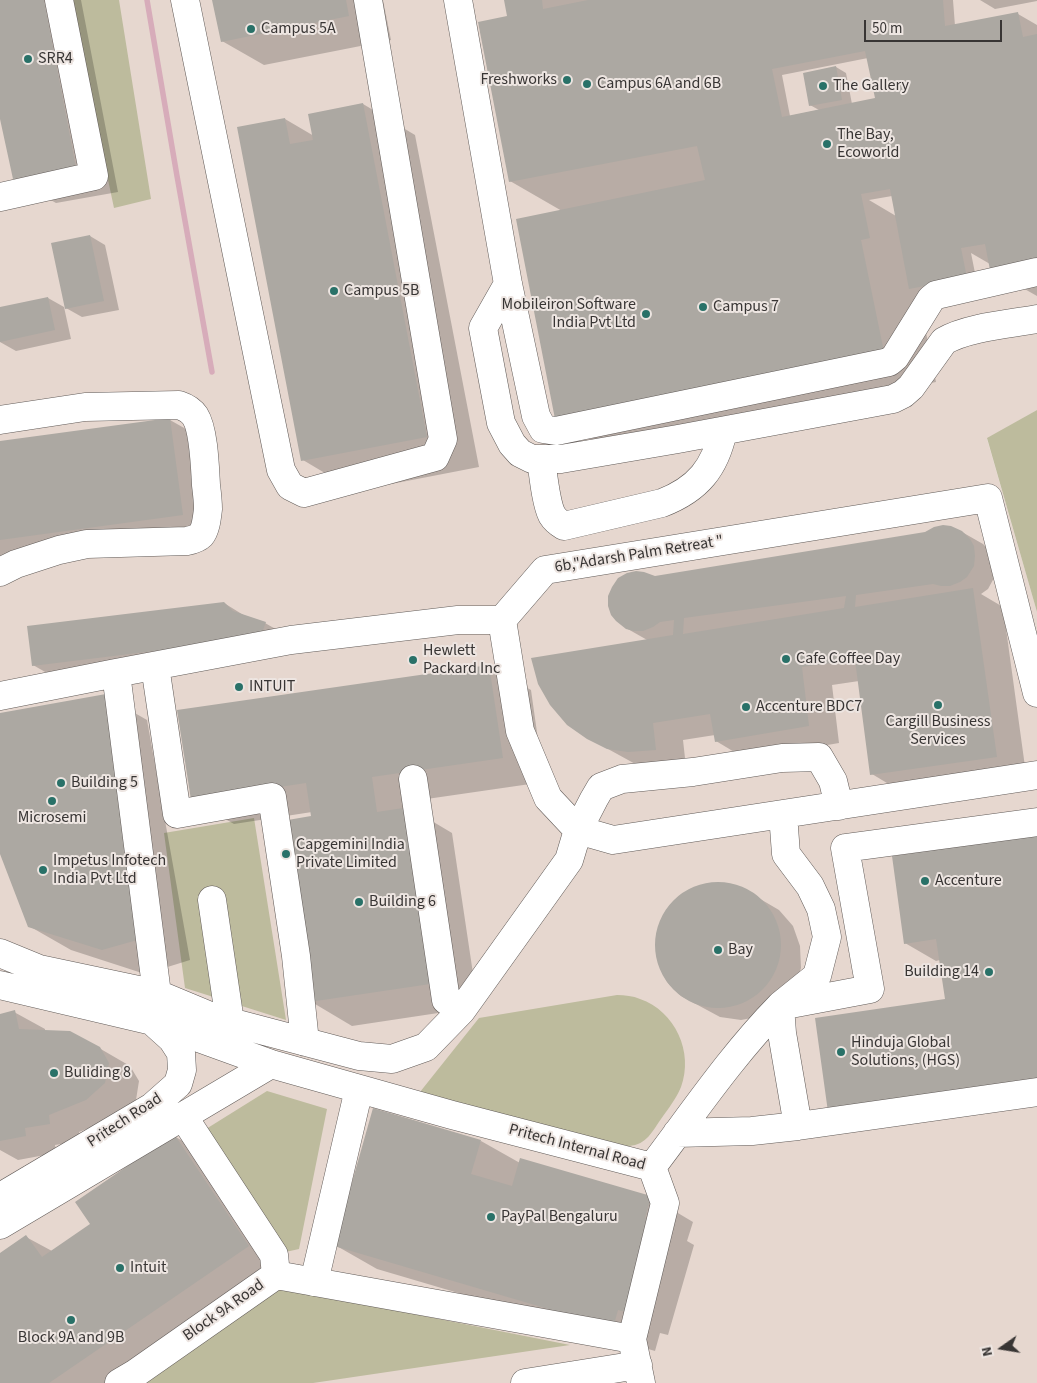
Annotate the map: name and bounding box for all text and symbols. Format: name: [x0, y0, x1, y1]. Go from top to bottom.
scale bar: [867, 10, 1004, 42]
text: 50 m: [872, 18, 902, 39]
place label: Campus 5A: [261, 19, 336, 39]
marker: Campus 5A: [245, 23, 257, 35]
place label: SRR4: [38, 49, 73, 69]
marker: SRR4: [22, 53, 34, 65]
place label: Freshworks: [480, 70, 557, 90]
marker: Freshworks: [561, 74, 573, 86]
place label: Campus 6A and 6B: [597, 74, 721, 94]
place label: The Gallery: [833, 76, 909, 96]
marker: Campus 6A and 6B: [581, 78, 593, 90]
marker: The Gallery: [817, 80, 829, 92]
place label: The Bay, Ecoworld: [837, 125, 899, 163]
marker: The Bay, Ecoworld: [821, 138, 833, 150]
place label: Campus 5B: [344, 281, 419, 301]
marker: Campus 5B: [328, 285, 340, 297]
place label: Mobileiron Software India Pvt Ltd: [502, 295, 636, 333]
place label: Campus 7: [713, 297, 779, 317]
marker: Campus 7: [697, 301, 709, 313]
marker: Mobileiron Software India Pvt Ltd: [640, 308, 652, 320]
street label: 6b,"Adarsh Palm Retreat ": [553, 532, 725, 578]
place label: Hewlett Packard Inc: [423, 641, 500, 679]
place label: Cafe Coffee Day: [796, 649, 900, 669]
marker: Cafe Coffee Day: [780, 653, 792, 665]
marker: Hewlett Packard Inc: [407, 654, 419, 666]
place label: INTUIT: [249, 677, 295, 697]
marker: INTUIT: [233, 681, 245, 693]
place label: Accenture BDC7: [756, 697, 862, 717]
marker: Cargill Business Services: [932, 699, 944, 711]
marker: Accenture BDC7: [740, 701, 752, 713]
place label: Cargill Business Services: [886, 712, 990, 750]
place label: Building 5: [71, 773, 138, 793]
marker: Building 5: [55, 777, 67, 789]
marker: Microsemi: [46, 795, 58, 807]
place label: Microsemi: [18, 808, 86, 828]
place label: Capgemini India Private Limited: [296, 835, 405, 873]
marker: Capgemini India Private Limited: [280, 848, 292, 860]
place label: Impetus Infotech India Pvt Ltd: [53, 851, 166, 889]
marker: Impetus Infotech India Pvt Ltd: [37, 864, 49, 876]
place label: Accenture: [935, 871, 1002, 891]
marker: Accenture: [919, 875, 931, 887]
place label: Building 6: [369, 892, 436, 912]
marker: Building 6: [353, 896, 365, 908]
place label: Bay: [728, 940, 753, 960]
marker: Bay: [712, 944, 724, 956]
place label: Building 14: [904, 962, 979, 982]
marker: Building 14: [983, 966, 995, 978]
place label: Hinduja Global Solutions, (HGS): [851, 1033, 960, 1071]
marker: Hinduja Global Solutions, (HGS): [835, 1046, 847, 1058]
place label: Buliding 8: [64, 1063, 131, 1083]
marker: Buliding 8: [48, 1067, 60, 1079]
street label: Pritech Road: [84, 1090, 166, 1152]
street label: Pritech Internal Road: [506, 1120, 648, 1176]
place label: PayPal Bengaluru: [501, 1207, 618, 1227]
marker: PayPal Bengaluru: [485, 1211, 497, 1223]
place label: Intuit: [130, 1258, 166, 1278]
marker: Intuit: [114, 1262, 126, 1274]
street label: Block 9A Road: [180, 1276, 268, 1346]
marker: Block 9A and 9B: [65, 1314, 77, 1326]
north arrow: [977, 1323, 1027, 1373]
place label: Block 9A and 9B: [18, 1328, 124, 1348]
text: N: [977, 1345, 998, 1358]

